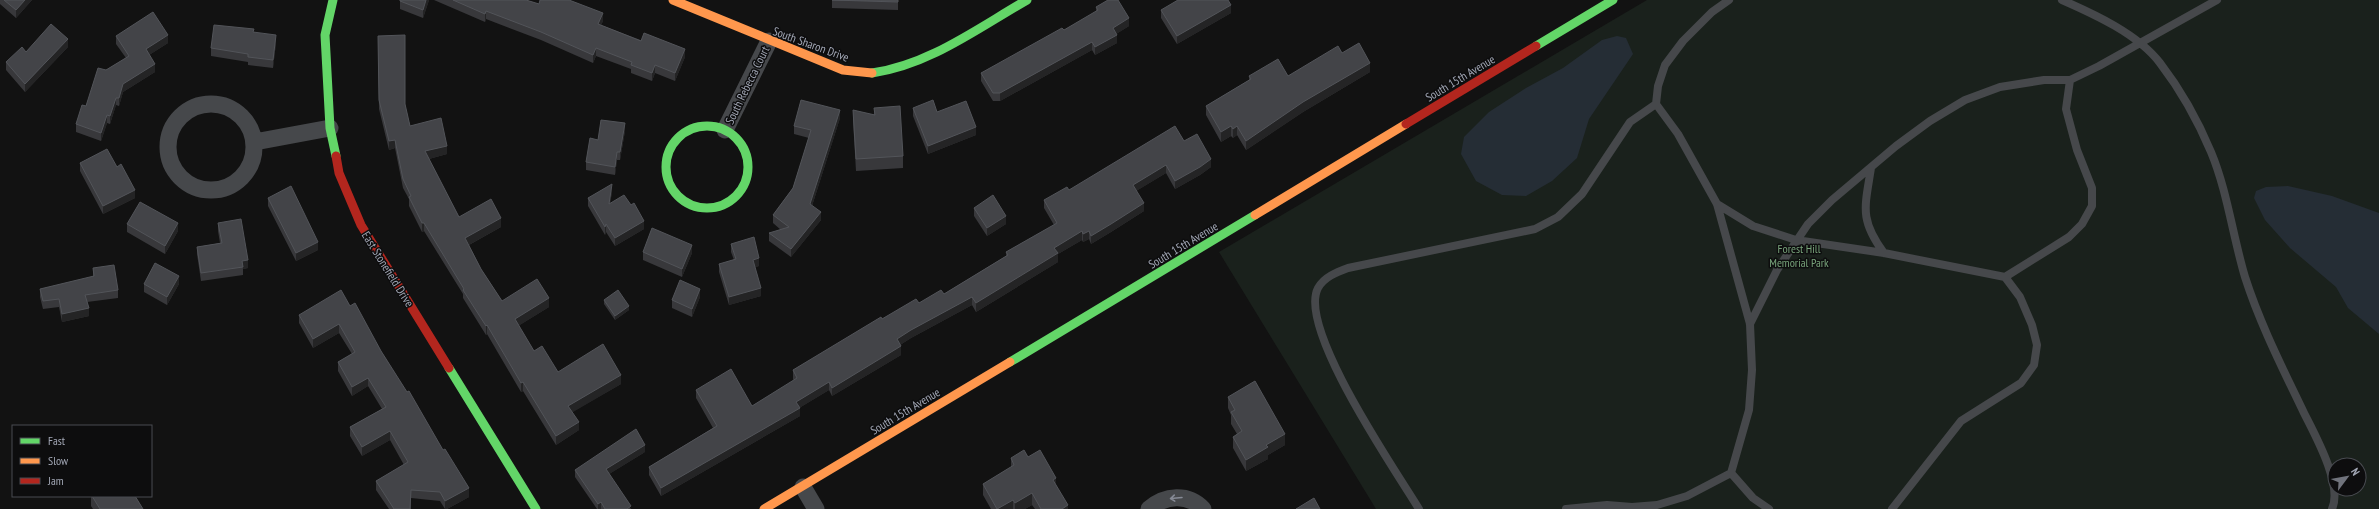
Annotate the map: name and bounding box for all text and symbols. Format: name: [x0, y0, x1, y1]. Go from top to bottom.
street label: South Sharon Drive: [771, 23, 851, 65]
street label: South Rebecca Court: [722, 43, 773, 127]
street label: South 15th Avenue: [1422, 51, 1498, 105]
street label: South 15th Avenue: [1145, 218, 1221, 272]
street label: East Stonefield Drive: [359, 228, 417, 310]
park label: Forest Hill Memorial Park: [1769, 241, 1829, 270]
street label: South 15th Avenue: [867, 384, 943, 438]
legend: [12, 425, 152, 497]
text: Fast: [48, 433, 66, 448]
text: Slow: [48, 453, 69, 468]
north arrow: [2327, 457, 2367, 497]
text: N: [2348, 465, 2363, 478]
text: Jam: [47, 473, 64, 488]
one-way arrow: [1170, 494, 1183, 502]

